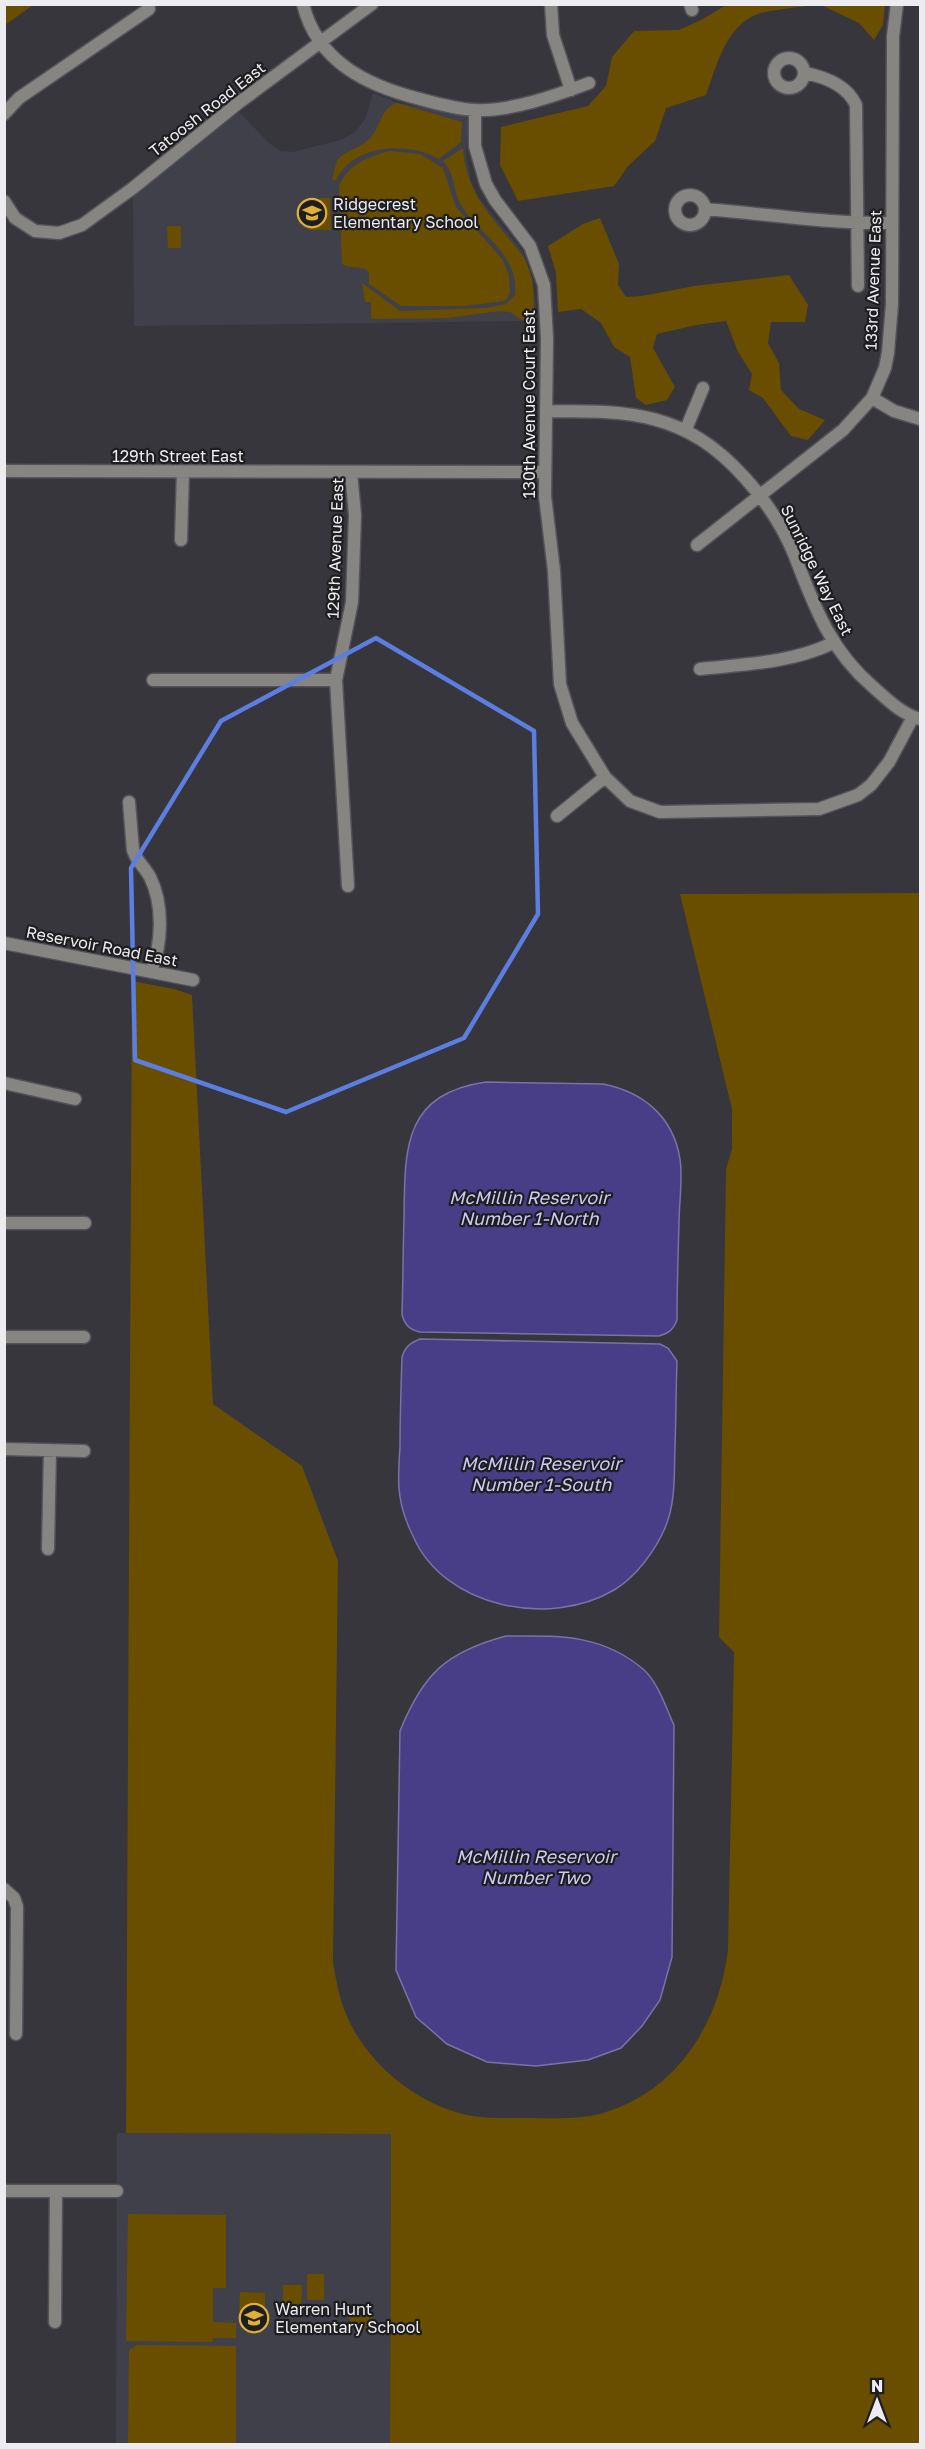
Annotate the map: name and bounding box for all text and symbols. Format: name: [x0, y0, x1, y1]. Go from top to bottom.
street label: Tatoosh Road East: [145, 57, 269, 161]
place label: Ridgecrest Elementary School: [333, 194, 478, 232]
school or university icon: Ridgecrest Elementary School: [296, 197, 328, 229]
street label: 133rd Avenue East: [861, 209, 885, 351]
street label: 130th Avenue Court East: [519, 310, 539, 498]
street label: 129th Street East: [112, 446, 244, 466]
street label: 129th Avenue East: [323, 477, 347, 619]
street label: Sunridge Way East: [777, 501, 857, 639]
street label: Reservoir Road East: [25, 921, 179, 971]
water label: McMillin Reservoir Number 1-North: [449, 1186, 612, 1229]
water label: McMillin Reservoir Number 1-South: [461, 1452, 624, 1495]
water label: McMillin Reservoir Number Two: [456, 1845, 619, 1888]
place label: Warren Hunt Elementary School: [275, 2299, 420, 2337]
school or university icon: Warren Hunt Elementary School: [238, 2302, 270, 2334]
north arrow: [847, 2371, 907, 2431]
text: N: [871, 2376, 883, 2396]

